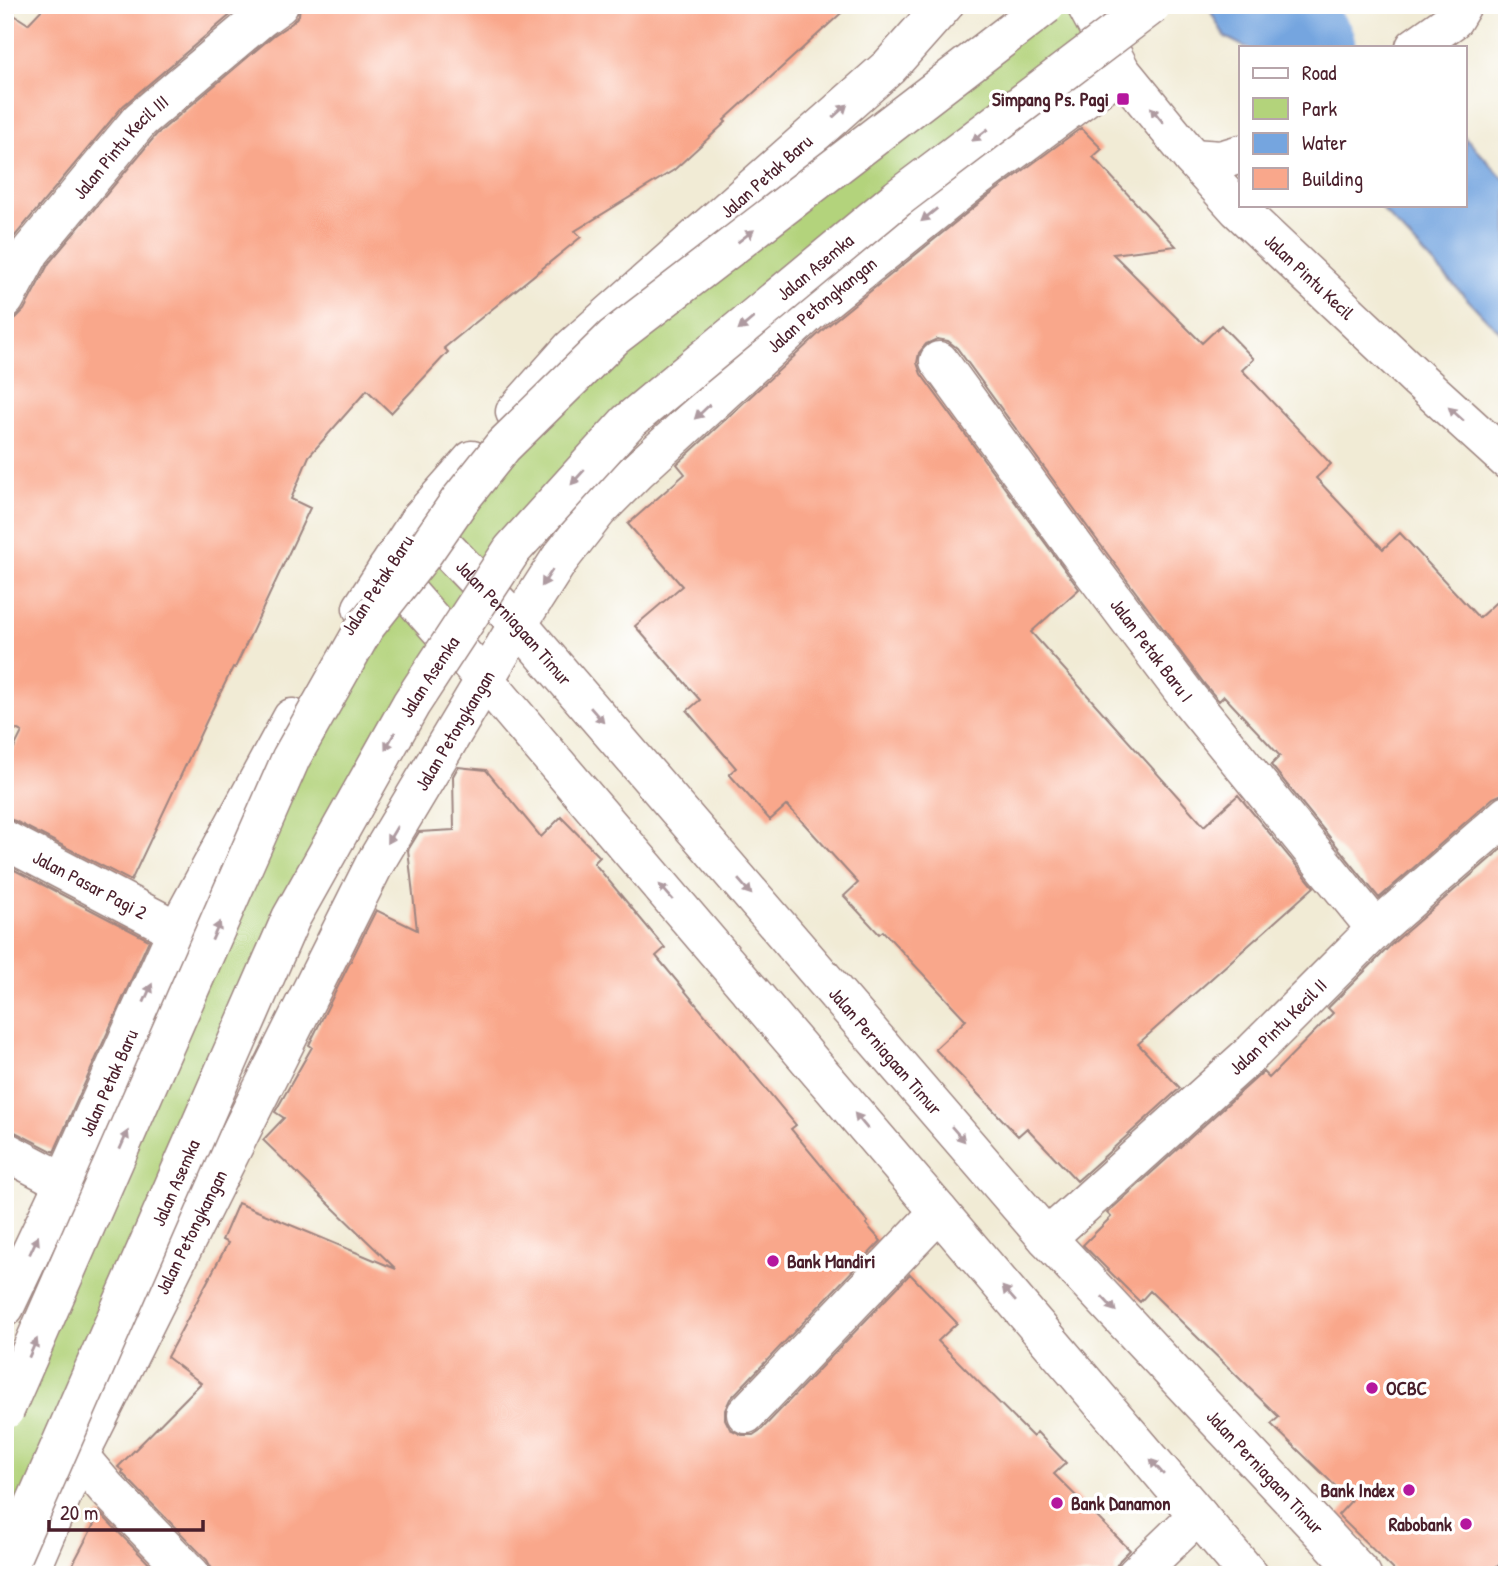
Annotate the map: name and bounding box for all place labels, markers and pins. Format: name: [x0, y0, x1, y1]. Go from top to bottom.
place label: Simpang Ps. Pagi: [992, 86, 1109, 113]
marker: Simpang Ps. Pagi: [1115, 91, 1131, 107]
place label: Bank Mandiri: [787, 1248, 876, 1274]
marker: Bank Mandiri: [765, 1253, 781, 1269]
place label: OCBC: [1386, 1375, 1427, 1401]
marker: OCBC: [1364, 1380, 1380, 1396]
place label: Bank Index: [1321, 1477, 1395, 1503]
marker: Bank Index: [1401, 1482, 1417, 1498]
place label: Bank Danamon: [1071, 1490, 1171, 1516]
marker: Bank Danamon: [1049, 1495, 1065, 1511]
place label: Rabobank: [1389, 1511, 1452, 1537]
marker: Rabobank: [1458, 1516, 1474, 1532]

